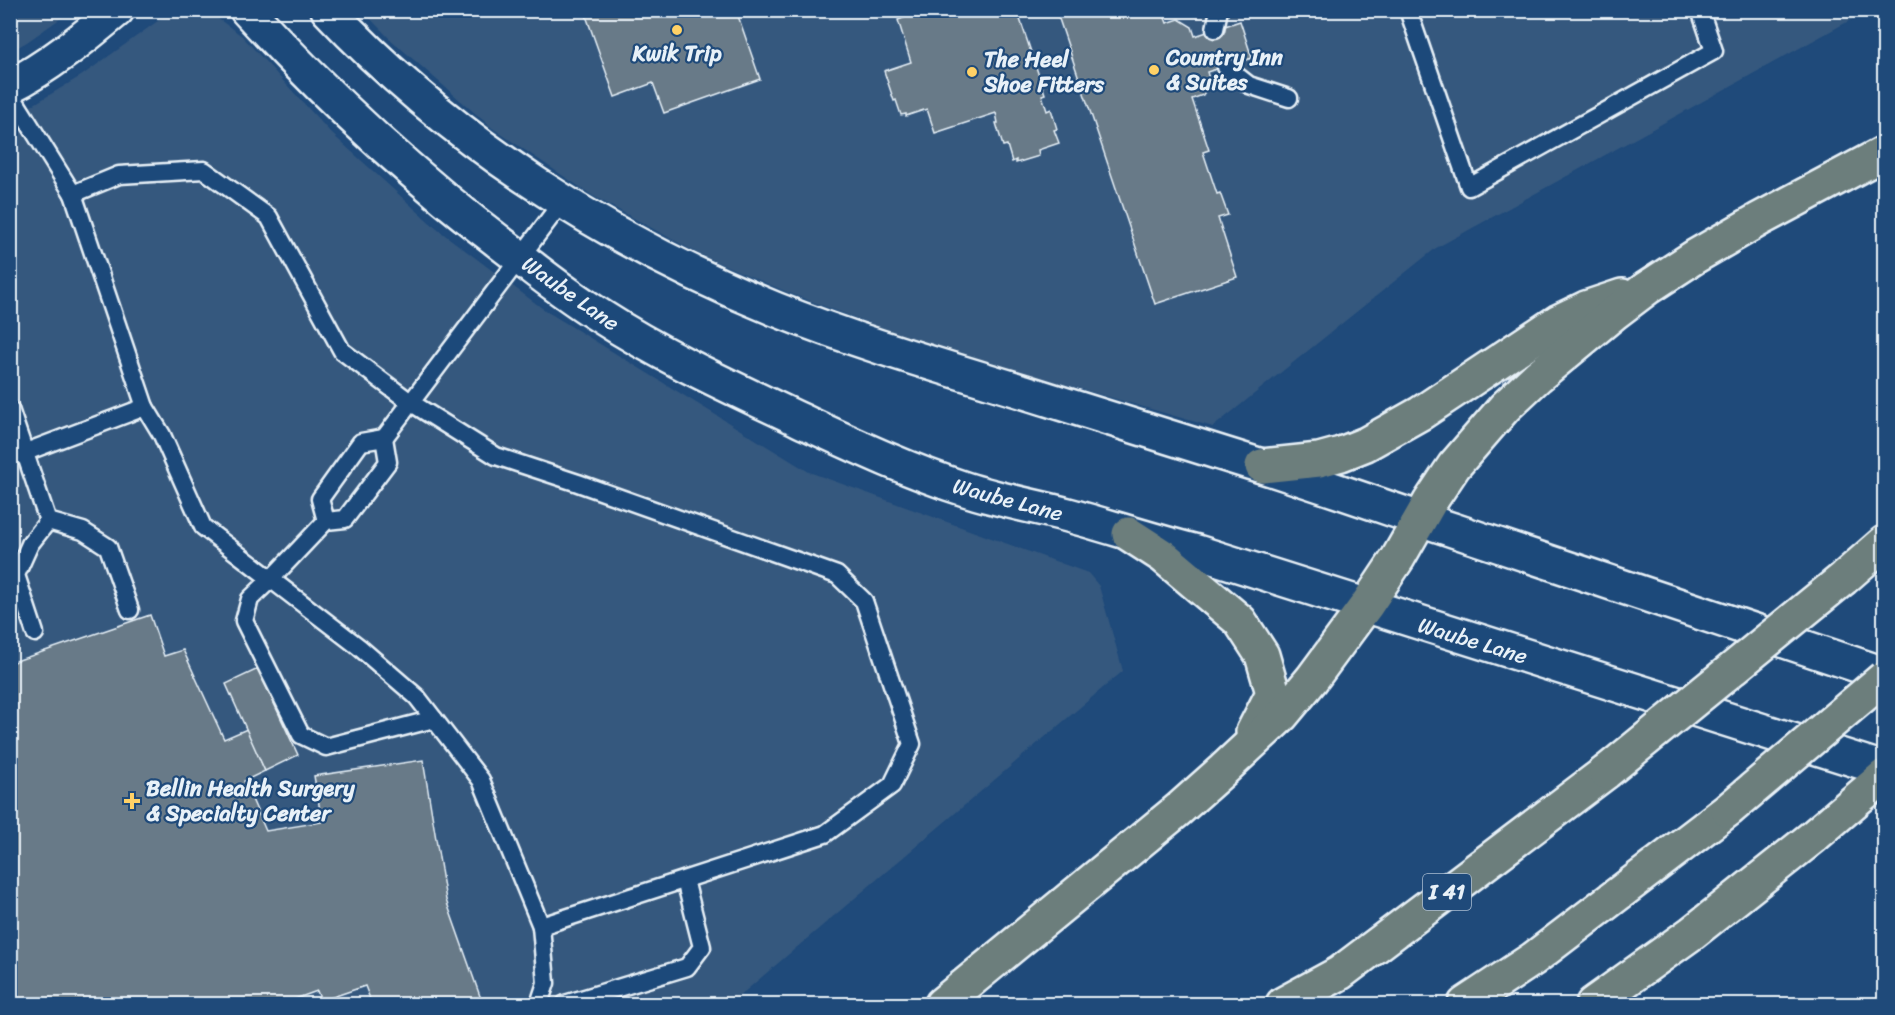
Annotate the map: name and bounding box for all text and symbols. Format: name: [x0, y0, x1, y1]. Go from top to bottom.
marker: Kwik Trip: [670, 23, 684, 37]
place label: Kwik Trip: [631, 34, 722, 73]
place label: Country Inn & Suites: [1165, 38, 1283, 102]
place label: The Heel Shoe Fitters: [983, 40, 1105, 104]
marker: Country Inn & Suites: [1147, 63, 1161, 77]
marker: The Heel Shoe Fitters: [965, 65, 979, 79]
street label: Waube Lane: [513, 245, 628, 342]
street label: Waube Lane: [948, 466, 1067, 533]
street label: Waube Lane: [1413, 605, 1532, 676]
place label: Bellin Health Surgery & Specialty Center: [146, 769, 355, 833]
marker: Bellin Health Surgery & Specialty Center: [123, 792, 141, 810]
road number: I 41: [1423, 874, 1471, 910]

